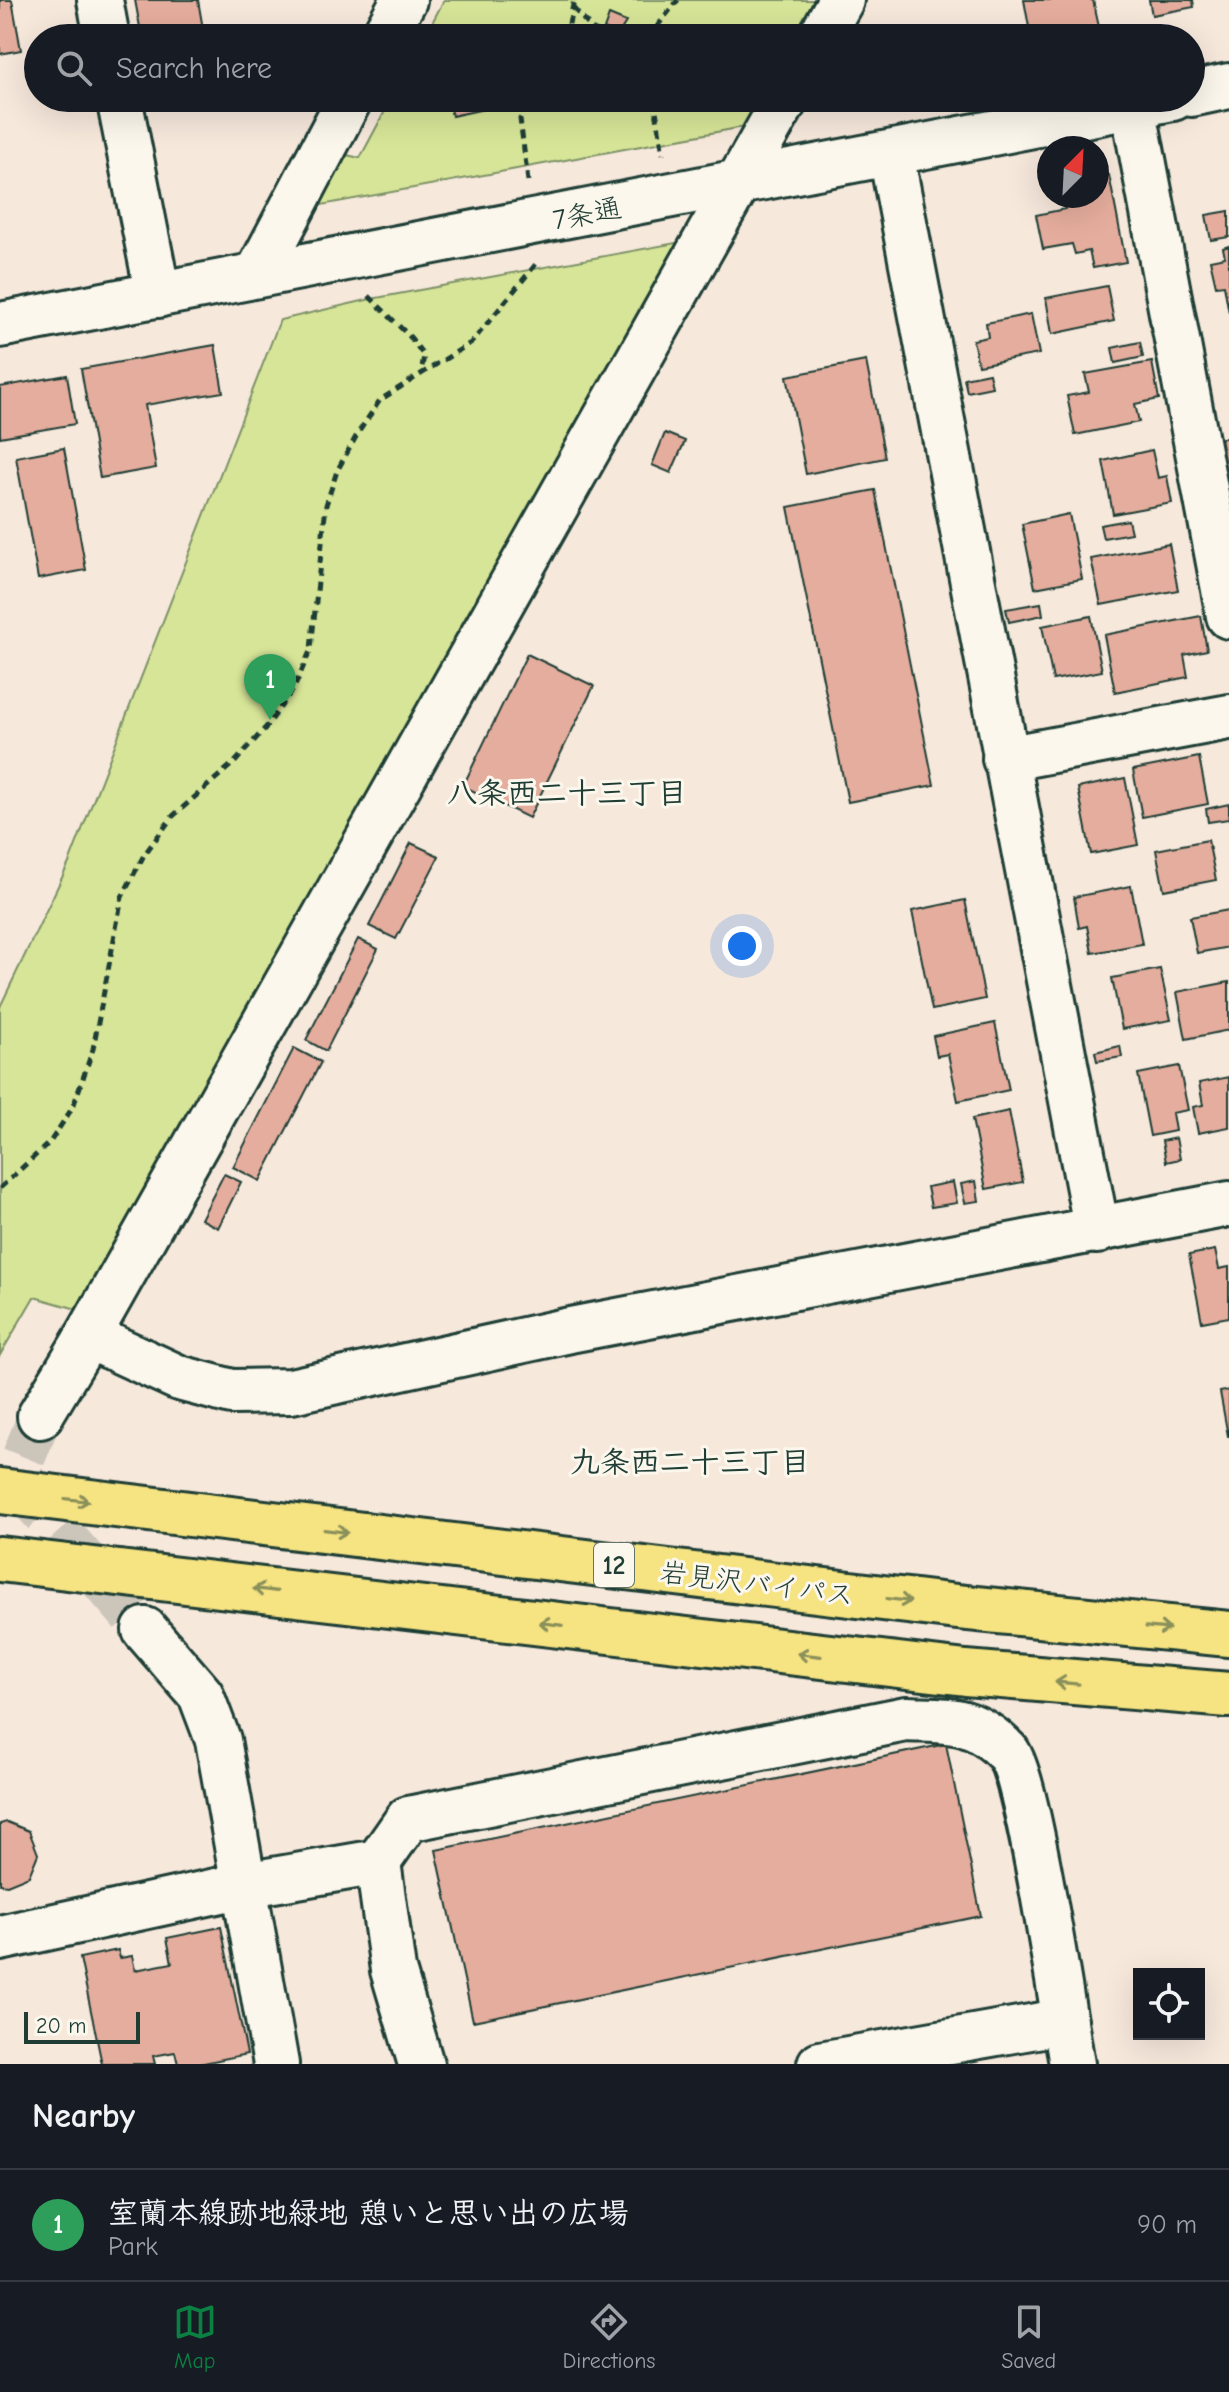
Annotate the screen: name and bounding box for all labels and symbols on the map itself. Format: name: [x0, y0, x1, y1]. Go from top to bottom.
north arrow: [1037, 136, 1109, 208]
street label: 7条通: [550, 192, 624, 236]
pin: 1: [244, 654, 296, 720]
district label: 八条西二十三丁目: [447, 776, 687, 811]
your location: [722, 926, 762, 966]
district label: 九条西二十三丁目: [570, 1445, 810, 1480]
one-way arrow: [64, 1493, 90, 1508]
one-way arrow: [322, 1524, 348, 1539]
road number: 12: [594, 1543, 634, 1587]
street label: 岩見沢バイパス: [658, 1556, 856, 1612]
one-way arrow: [252, 1583, 279, 1598]
one-way arrow: [886, 1593, 911, 1608]
one-way arrow: [539, 1616, 564, 1631]
one-way arrow: [1144, 1621, 1171, 1636]
one-way arrow: [796, 1647, 823, 1662]
one-way arrow: [1054, 1676, 1081, 1691]
scale bar: [24, 2008, 140, 2044]

